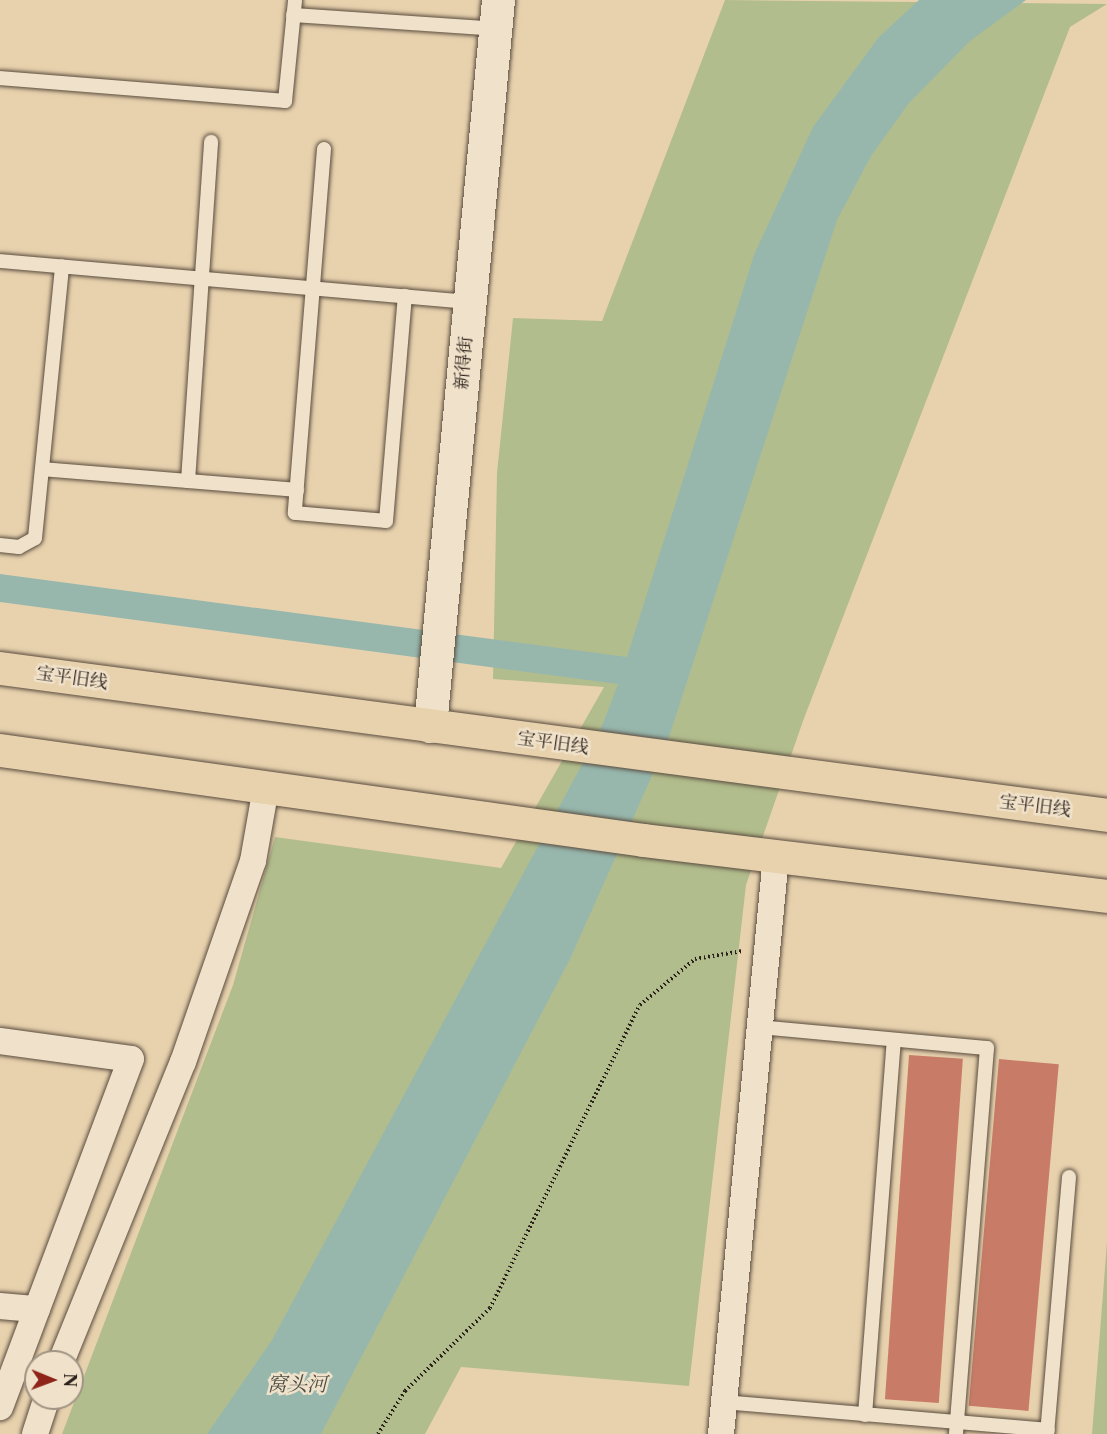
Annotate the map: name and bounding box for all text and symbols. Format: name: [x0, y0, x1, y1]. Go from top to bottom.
street label: 新得街: [451, 335, 477, 391]
street label: 宝平旧线: [35, 662, 109, 694]
street label: 宝平旧线: [516, 727, 590, 759]
street label: 宝平旧线: [998, 791, 1072, 821]
north arrow: [24, 1350, 84, 1410]
water label: 窝头河: [267, 1372, 327, 1396]
text: N: [60, 1373, 80, 1387]

